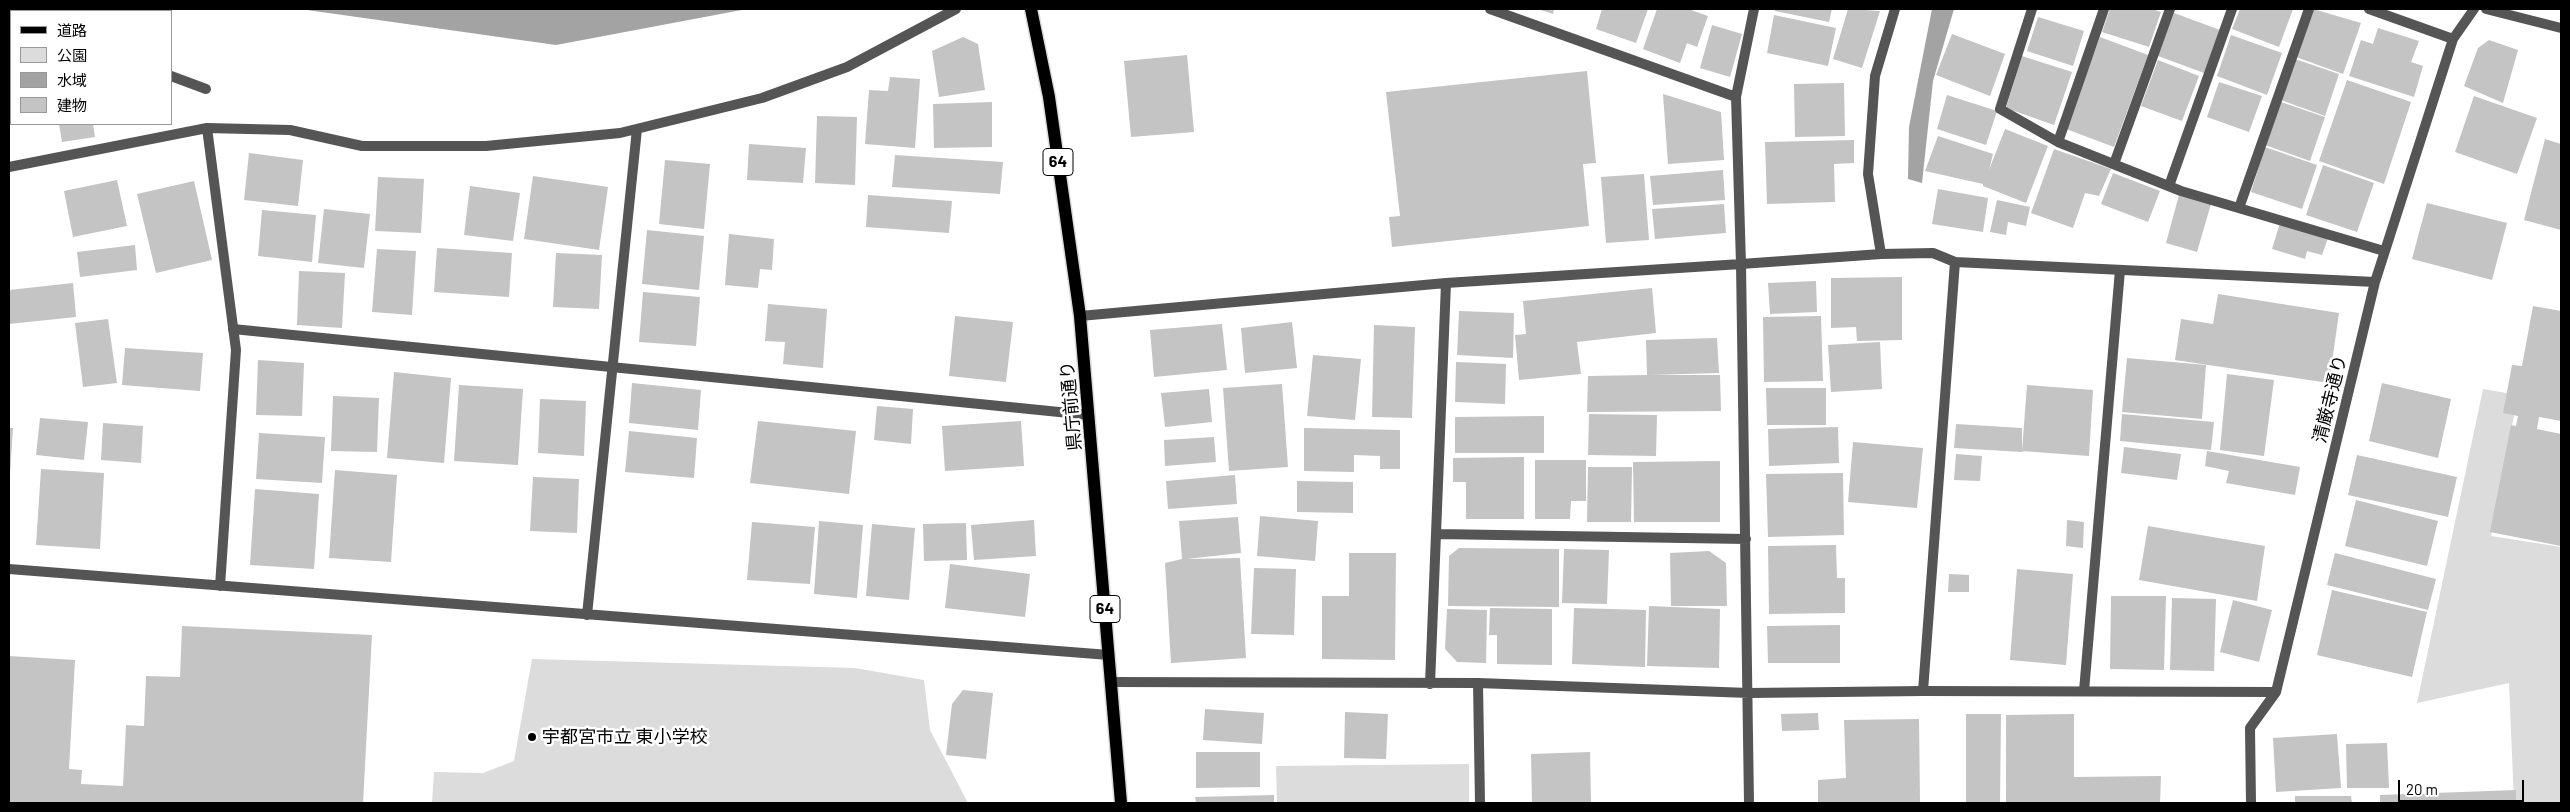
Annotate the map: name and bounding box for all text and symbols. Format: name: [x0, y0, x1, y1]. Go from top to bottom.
legend: [10, 10, 172, 125]
text: 道路: [57, 21, 87, 39]
text: 公園: [57, 46, 87, 64]
text: 水域: [57, 71, 87, 89]
text: 建物: [57, 96, 87, 114]
road number: 64: [1043, 148, 1073, 176]
street label: 清厳寺通り: [2309, 353, 2351, 445]
street label: 県庁前通り: [1056, 360, 1086, 452]
road number: 64: [1090, 596, 1120, 622]
place label: 宇都宮市立 東小学校: [542, 726, 708, 748]
marker: 宇都宮市立 東小学校: [526, 731, 538, 743]
scale bar: [2400, 770, 2526, 802]
text: 20 m: [2406, 780, 2438, 798]

